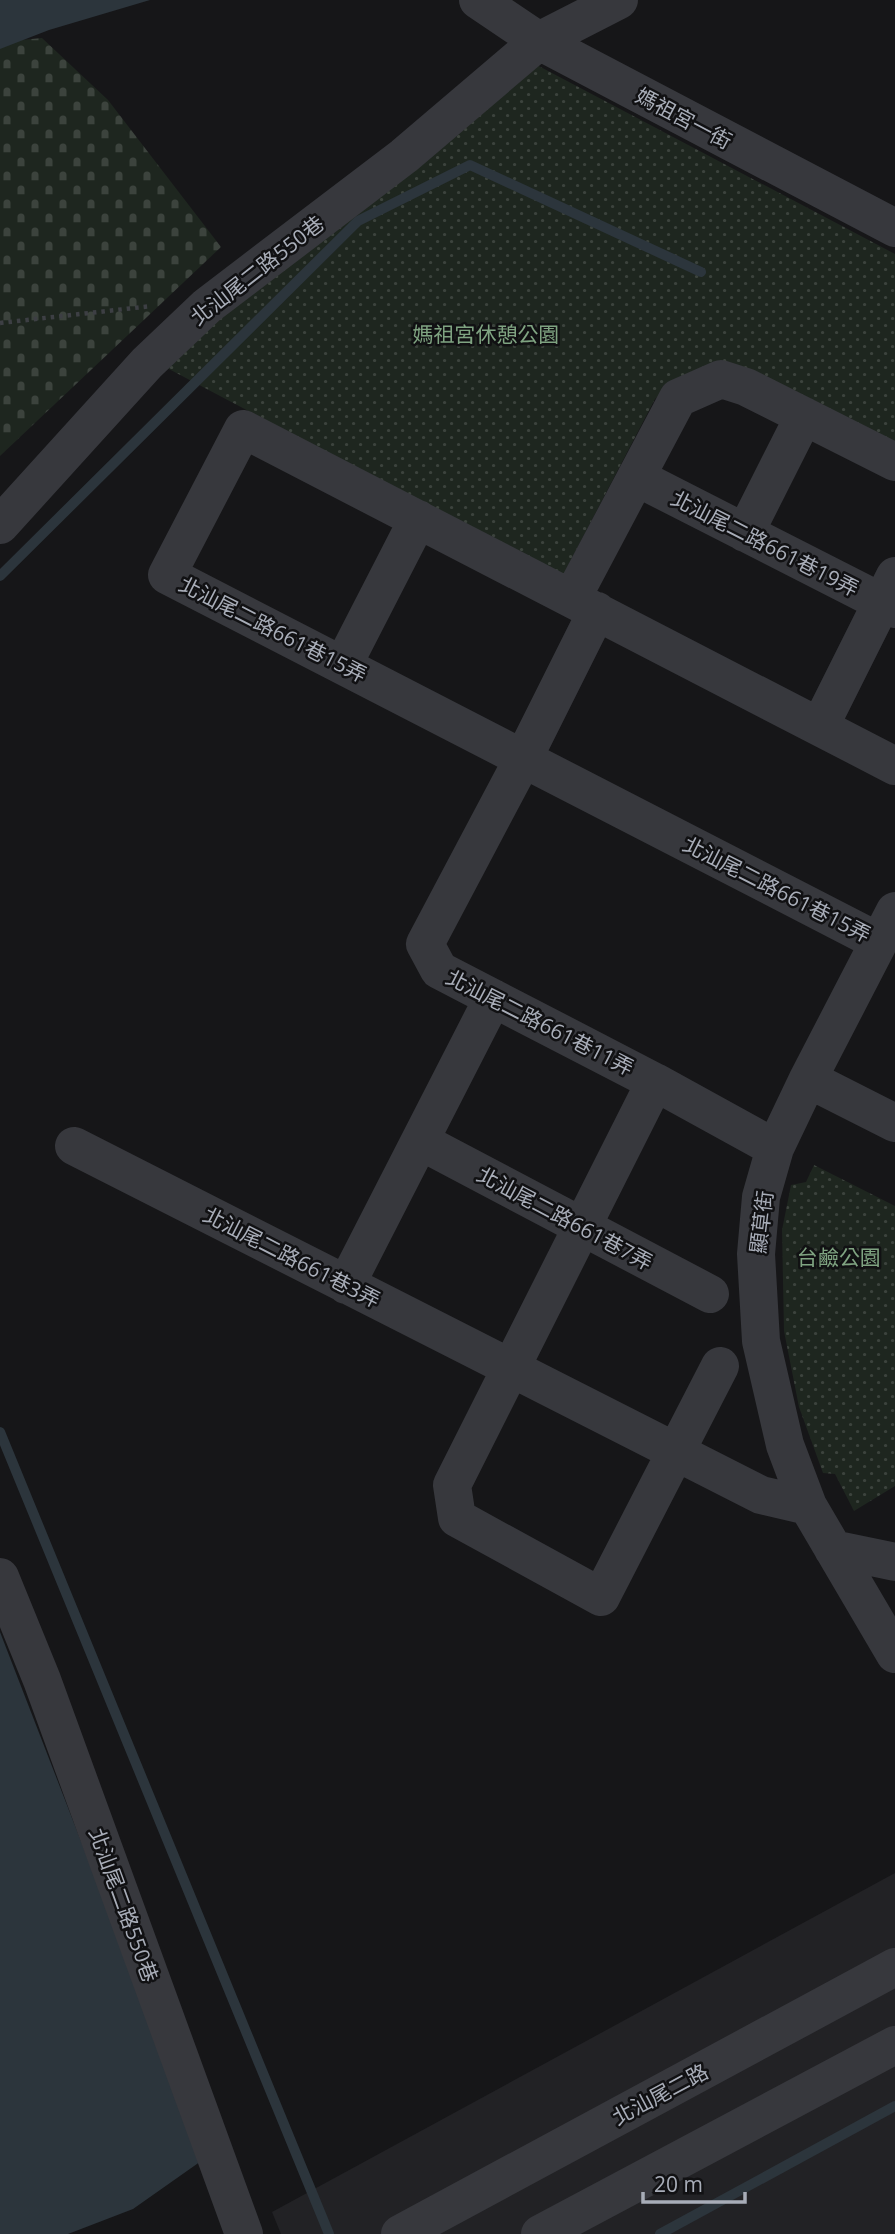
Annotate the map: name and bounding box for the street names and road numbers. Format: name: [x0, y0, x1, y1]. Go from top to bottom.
street label: 媽祖宮一街: [631, 81, 737, 155]
street label: 北汕尾二路550巷: [185, 209, 329, 331]
street label: 北汕尾二路661巷19弄: [666, 484, 864, 602]
street label: 北汕尾二路661巷15弄: [174, 570, 372, 688]
street label: 北汕尾二路661巷15弄: [678, 830, 876, 948]
street label: 北汕尾二路661巷11弄: [441, 963, 639, 1081]
street label: 北汕尾二路661巷7弄: [472, 1160, 658, 1276]
street label: 顯草街: [743, 1189, 779, 1255]
street label: 北汕尾二路661巷3弄: [199, 1200, 385, 1314]
street label: 北汕尾二路550巷: [83, 1824, 165, 1986]
street label: 北汕尾二路: [607, 2057, 713, 2131]

